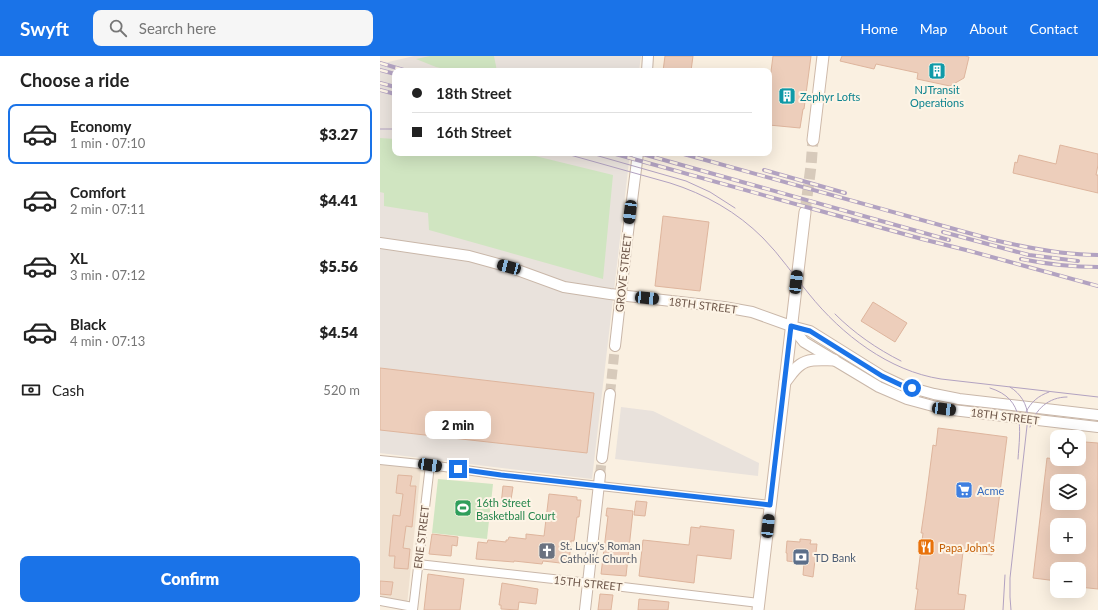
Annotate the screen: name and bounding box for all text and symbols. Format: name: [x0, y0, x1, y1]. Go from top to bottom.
search box: [93, 10, 373, 46]
text: Swyft: [20, 17, 69, 40]
icon: search: [107, 17, 129, 39]
text: Search here: [139, 19, 216, 37]
text: Home: [860, 20, 898, 37]
text: Map: [920, 20, 947, 37]
text: About: [969, 20, 1007, 37]
text: Contact: [1029, 20, 1078, 37]
building icon: NJTransit Operations: [927, 61, 947, 81]
text: Choose a ride: [20, 69, 129, 91]
place label: NJTransit Operations: [910, 83, 964, 109]
text: 18th Street: [436, 84, 511, 102]
building icon: Zephyr Lofts: [777, 86, 797, 106]
place label: Zephyr Lofts: [800, 90, 860, 103]
icon: car: [22, 116, 58, 152]
text: Economy: [70, 117, 131, 135]
text: 16th Street: [436, 123, 511, 141]
text: $3.27: [320, 125, 358, 143]
text: 1 min · 07:10: [70, 135, 145, 151]
icon: car: [22, 182, 58, 218]
text: Comfort: [70, 183, 126, 201]
text: $4.41: [320, 191, 358, 209]
car: [623, 199, 637, 225]
text: 2 min · 07:11: [70, 201, 145, 217]
street label: GROVE STREET: [612, 233, 634, 313]
icon: car: [22, 248, 58, 284]
text: XL: [70, 249, 88, 267]
text: $5.56: [320, 257, 358, 275]
car: [496, 258, 522, 276]
text: 3 min · 07:12: [70, 267, 145, 283]
car: [789, 269, 803, 295]
car: [634, 291, 660, 305]
street label: 18TH STREET: [668, 294, 739, 316]
icon: car: [22, 314, 58, 350]
text: Black: [70, 315, 106, 333]
text: $4.54: [320, 323, 358, 341]
text: 4 min · 07:13: [70, 333, 145, 349]
icon: cash: [20, 379, 42, 401]
route start: [903, 379, 921, 397]
text: Cash: [52, 381, 84, 399]
text: 520 m: [323, 382, 360, 398]
car: [931, 402, 957, 416]
street label: 18TH STREET: [970, 405, 1041, 427]
callout: 2 min: [425, 411, 491, 439]
text: 2 min: [442, 417, 474, 433]
map controls: [1050, 430, 1086, 598]
button: locate: [1050, 430, 1086, 466]
car: [417, 457, 443, 473]
route end: [449, 460, 467, 478]
button: layers: [1050, 474, 1086, 510]
supermarket icon: Acme: [954, 480, 974, 500]
place label: Acme: [977, 484, 1005, 497]
place label: 16th Street Basketball Court: [476, 496, 555, 522]
sports icon: 16th Street Basketball Court: [453, 498, 473, 518]
street label: ERIE STREET: [411, 504, 431, 570]
car: [761, 513, 775, 539]
button: +: [1050, 518, 1086, 554]
restaurant icon: Papa John's: [916, 537, 936, 557]
place label: St. Lucy's Roman Catholic Church: [560, 539, 641, 565]
church icon: St. Lucy's Roman Catholic Church: [537, 541, 557, 561]
place label: Papa John's: [939, 541, 995, 554]
bank icon: TD Bank: [791, 547, 811, 567]
place label: TD Bank: [814, 551, 856, 564]
button: Confirm: [20, 556, 360, 602]
button: −: [1050, 562, 1086, 598]
street label: 15TH STREET: [553, 573, 624, 593]

